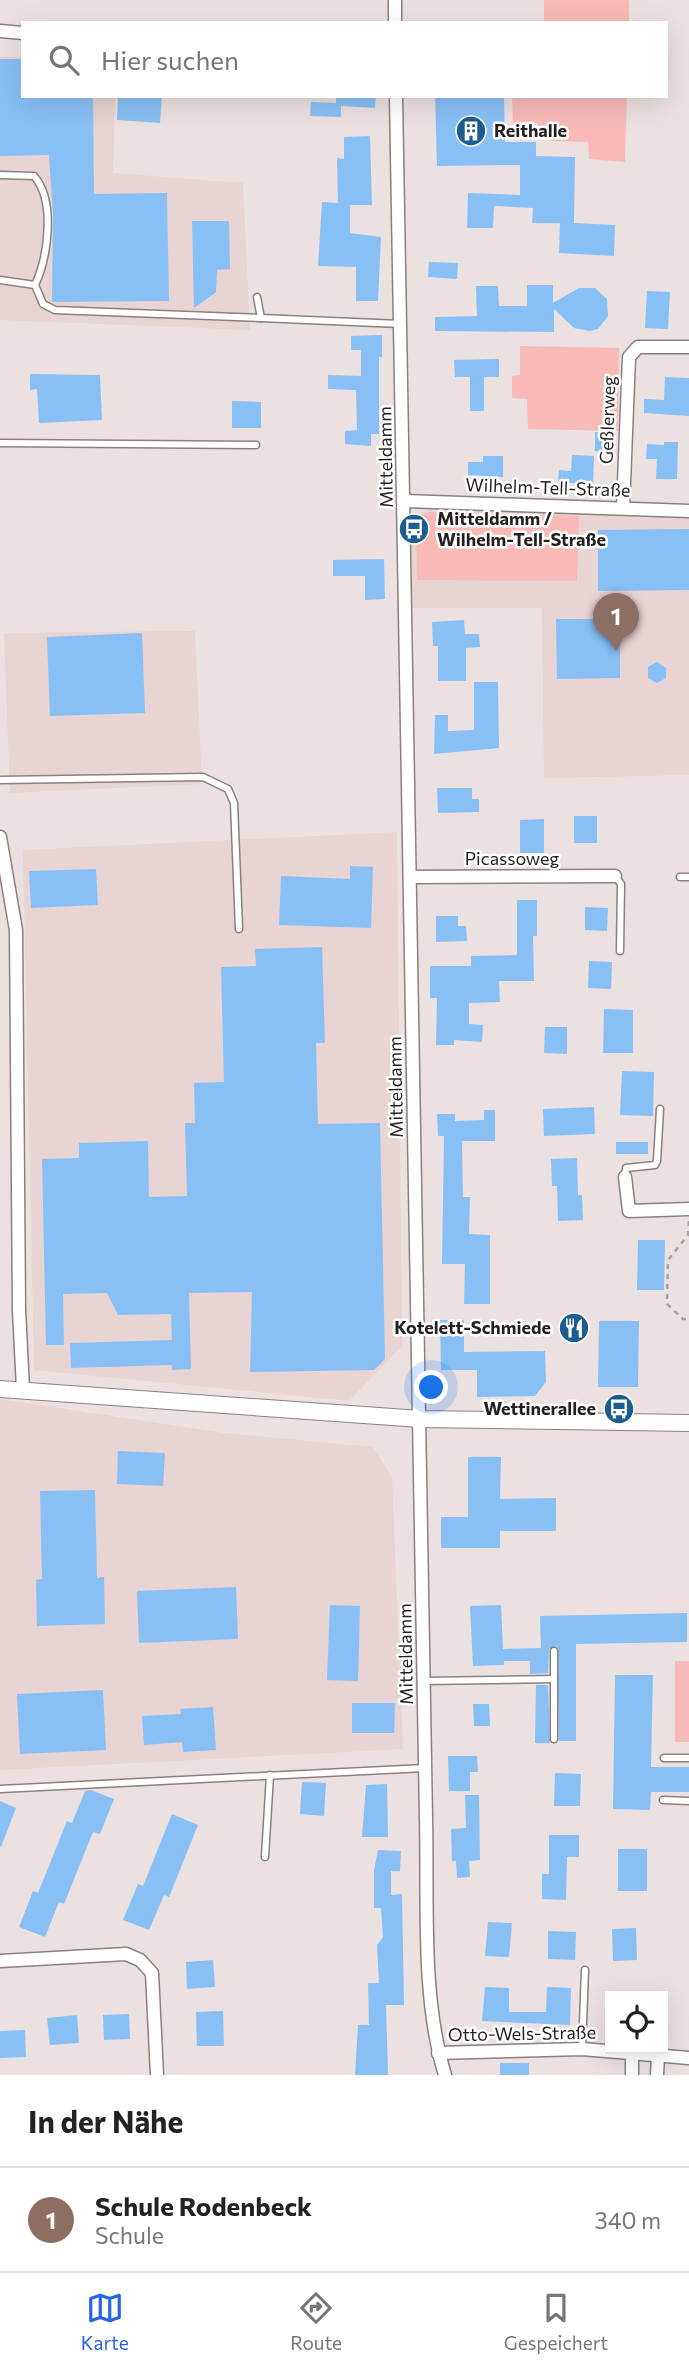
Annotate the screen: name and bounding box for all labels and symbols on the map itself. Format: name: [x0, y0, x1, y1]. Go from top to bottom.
building icon: Reithalle: [454, 114, 488, 148]
place label: Reithalle: [494, 119, 567, 141]
street label: Geßlerweg: [594, 375, 620, 464]
street label: Mitteldamm: [373, 406, 397, 508]
street label: Wilhelm-Tell-Straße: [465, 473, 631, 501]
place label: Mitteldamm / Wilhelm-Tell-Straße: [437, 507, 606, 550]
bus stop icon: Mitteldamm / Wilhelm-Tell-Straße: [397, 512, 431, 546]
pin: 1: [593, 593, 639, 651]
street label: Picassoweg: [465, 847, 559, 869]
street label: Mitteldamm: [383, 1036, 407, 1138]
restaurant icon: Kotelett-Schmiede: [557, 1311, 591, 1345]
place label: Kotelett-Schmiede: [394, 1316, 551, 1338]
your location: [414, 1370, 448, 1404]
bus stop icon: Wettinerallee: [602, 1392, 636, 1426]
place label: Wettinerallee: [483, 1397, 596, 1419]
street label: Mitteldamm: [393, 1603, 417, 1705]
street label: Otto-Wels-Straße: [448, 2021, 596, 2045]

